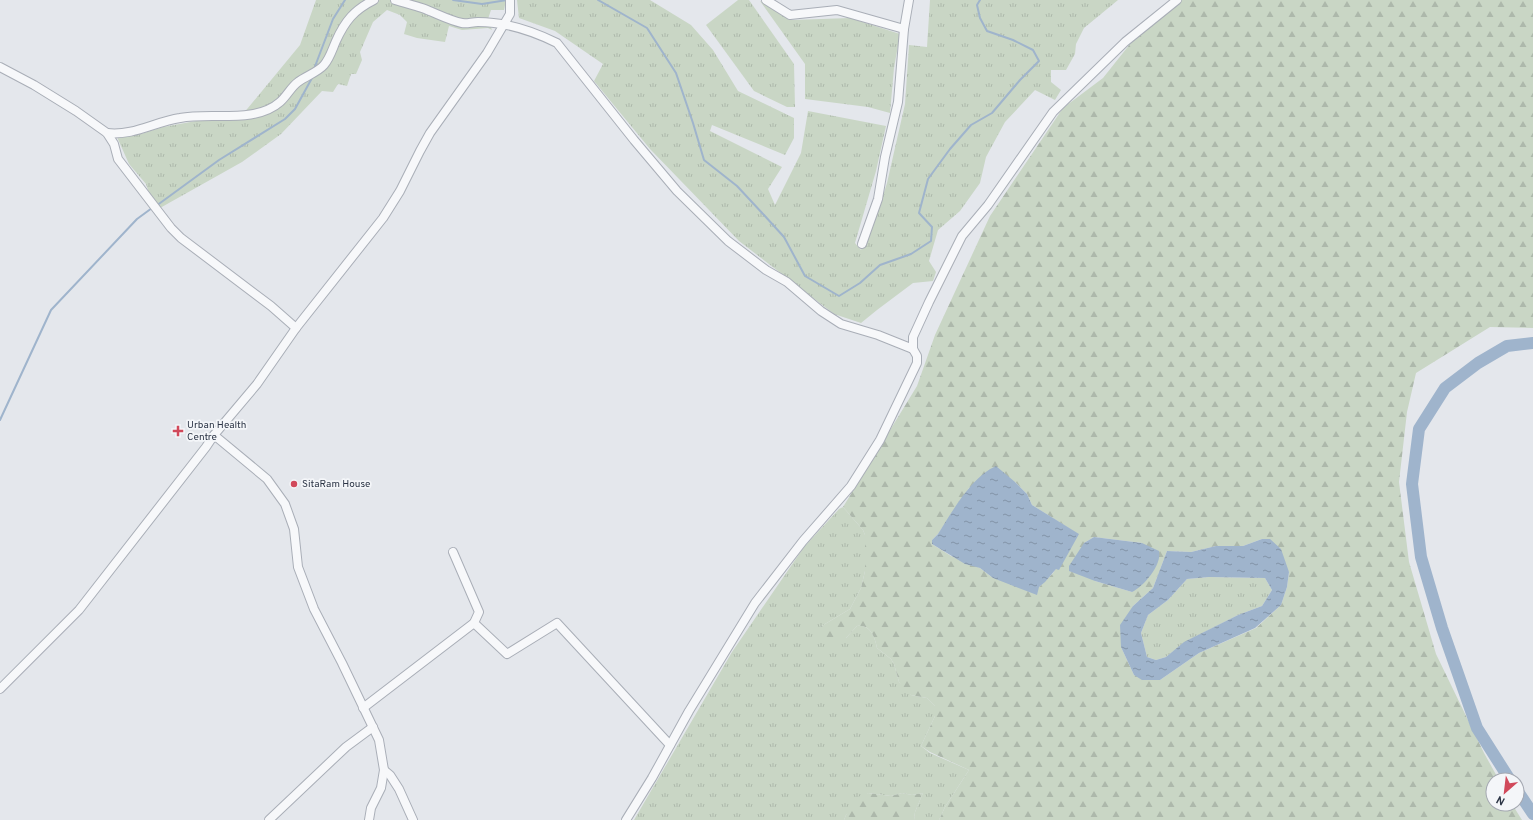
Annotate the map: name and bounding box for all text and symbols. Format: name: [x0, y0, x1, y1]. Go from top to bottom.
place label: Urban Health Centre: [187, 419, 246, 444]
marker: Urban Health Centre: [172, 425, 184, 437]
place label: SitaRam House: [302, 478, 370, 491]
marker: SitaRam House: [289, 479, 299, 489]
north arrow: [1485, 772, 1525, 812]
text: N: [1494, 792, 1508, 808]

